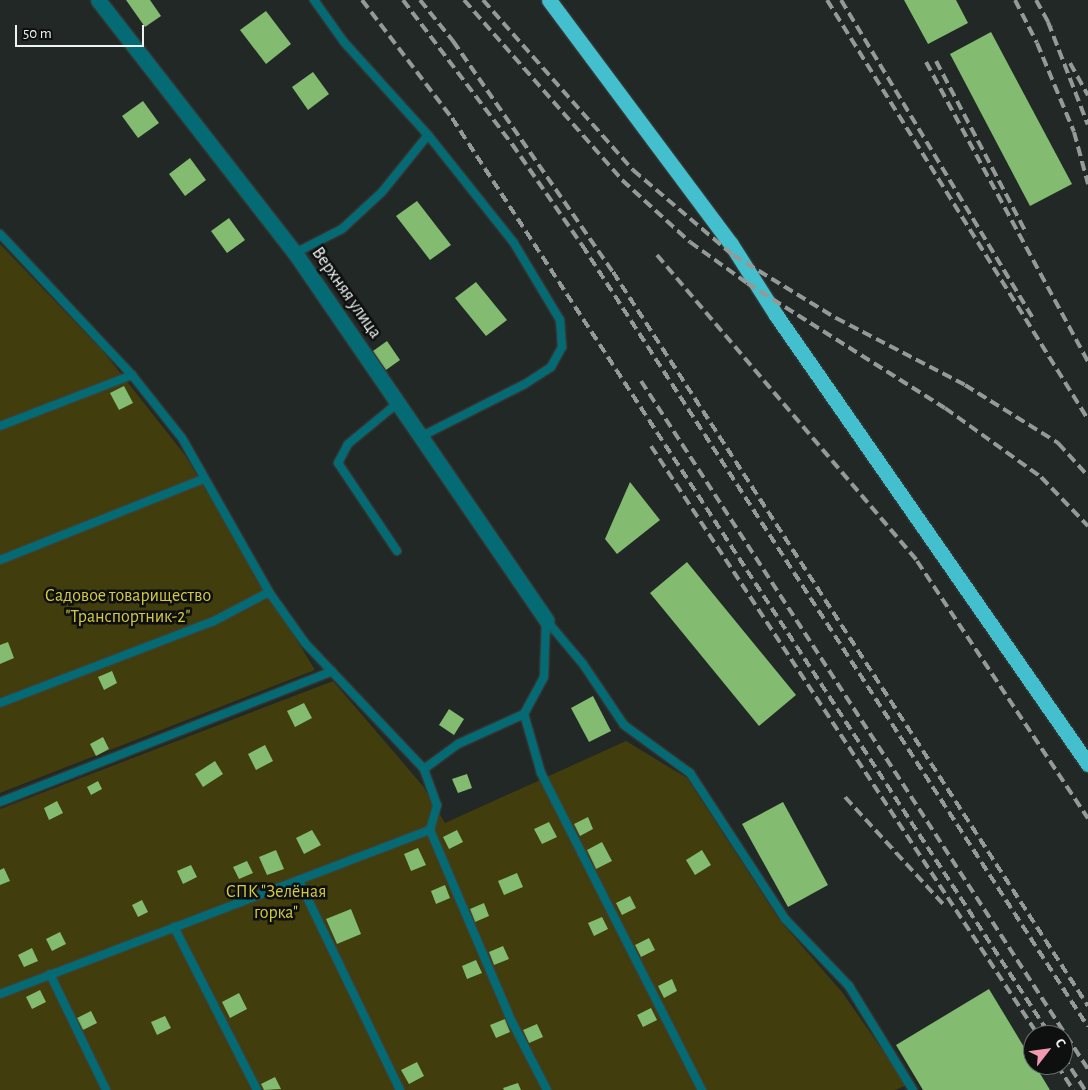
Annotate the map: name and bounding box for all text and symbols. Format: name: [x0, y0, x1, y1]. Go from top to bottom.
scale bar: [18, 15, 146, 47]
text: 50 m: [23, 26, 52, 41]
street label: Верхняя улица: [306, 243, 386, 343]
park label: Садовое товарищество "Транспортник-2": [45, 586, 211, 628]
park label: СПК "Зелёная горка": [226, 882, 326, 924]
north arrow: [1023, 1025, 1073, 1075]
text: С: [1052, 1036, 1068, 1050]

